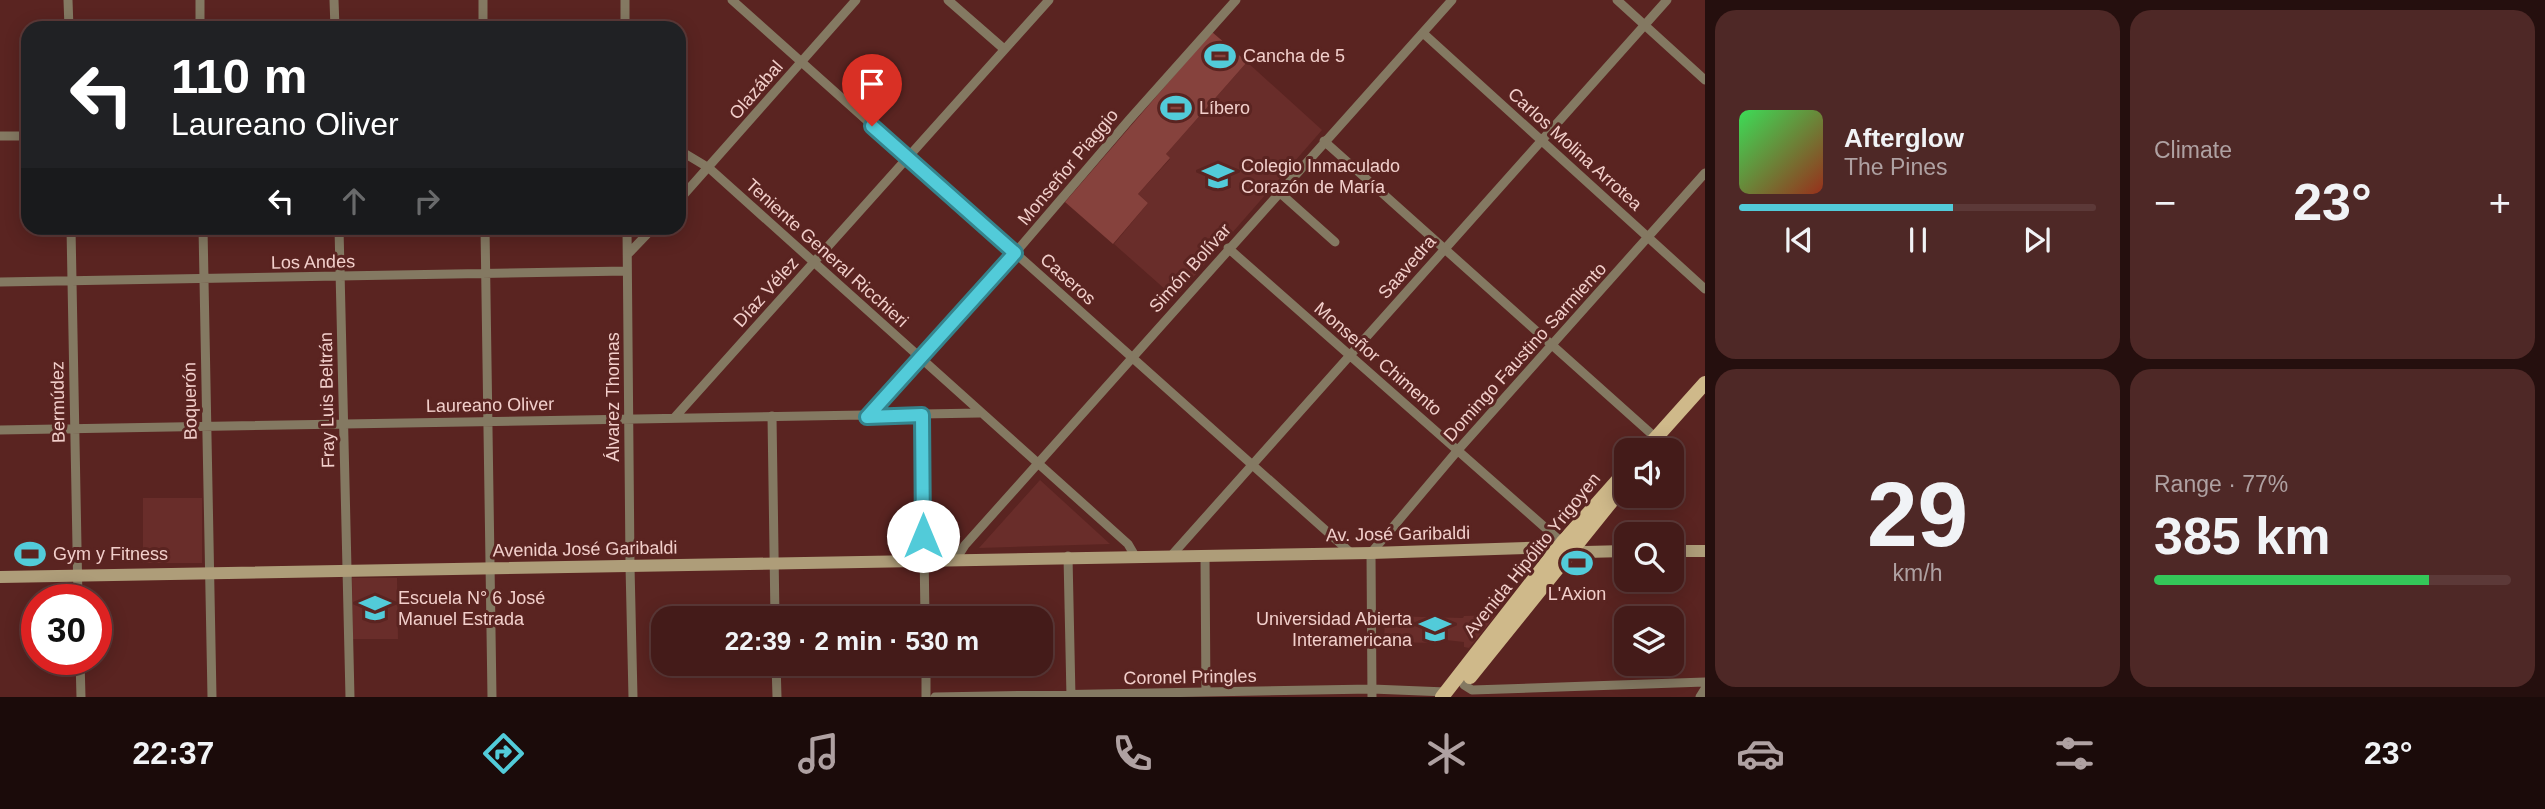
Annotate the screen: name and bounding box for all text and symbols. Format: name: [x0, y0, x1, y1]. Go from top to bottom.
sports icon: Cancha de 5: [1203, 39, 1237, 73]
place label: Cancha de 5: [1243, 46, 1345, 66]
icon: left: [56, 49, 147, 140]
text: 110 m: [171, 49, 307, 103]
pin: [842, 54, 902, 126]
street label: Olazábal: [725, 57, 787, 123]
icon: arrive: [853, 65, 891, 103]
street label: Carlos Molina Arrotea: [1504, 84, 1647, 215]
sports icon: Líbero: [1159, 91, 1193, 125]
place label: Líbero: [1199, 98, 1250, 118]
street label: Monseñor Piaggio: [1014, 105, 1122, 229]
text: Laureano Oliver: [171, 106, 399, 142]
text: Afterglow: [1844, 123, 1964, 153]
text: Climate: [2154, 137, 2232, 163]
text: The Pines: [1844, 154, 1948, 180]
place label: Colegio Inmaculado Corazón de María: [1241, 156, 1400, 197]
school or university icon: Colegio Inmaculado Corazón de María: [1201, 159, 1235, 193]
text: 23°: [2293, 173, 2372, 231]
street label: Teniente General Ricchieri: [742, 175, 912, 331]
icon: left: [262, 182, 300, 220]
icon: ahead: [335, 182, 373, 220]
icon: right: [408, 182, 446, 220]
text: −: [2154, 182, 2176, 224]
text: +: [2489, 182, 2511, 224]
street label: Simón Bolívar: [1145, 220, 1235, 316]
icon: previous: [1780, 221, 1818, 259]
icon: pause: [1899, 221, 1937, 259]
icon: next: [2018, 221, 2056, 259]
street label: Saavedra: [1374, 231, 1440, 303]
street label: Caseros: [1036, 249, 1100, 309]
street label: Los Andes: [271, 251, 355, 273]
street label: Díaz Vélez: [729, 253, 803, 331]
street label: Domingo Faustino Sarmiento: [1440, 259, 1610, 445]
street label: Monseñor Chimento: [1310, 298, 1446, 420]
street label: Fray Luis Beltrán: [316, 332, 338, 468]
street label: Álvarez Thomas: [603, 332, 623, 462]
street label: Bermúdez: [47, 361, 69, 443]
street label: Boquerón: [179, 362, 201, 440]
street label: Laureano Oliver: [426, 394, 554, 416]
map controls: [1614, 438, 1684, 676]
button: sound: [1614, 438, 1684, 508]
text: 29: [1867, 464, 1968, 565]
street label: Avenida Hipólito Yrigoyen: [1460, 469, 1604, 641]
text: Range · 77%: [2154, 471, 2288, 497]
position arrow: [886, 499, 960, 573]
text: 385 km: [2154, 507, 2330, 565]
button: search: [1614, 522, 1684, 592]
street label: Av. José Garibaldi: [1326, 523, 1470, 545]
sports icon: Gym y Fitness: [13, 537, 47, 571]
street label: Avenida José Garibaldi: [492, 537, 678, 561]
place label: Gym y Fitness: [53, 544, 168, 564]
sports icon: L'Axion: [1560, 546, 1594, 580]
text: km/h: [1893, 560, 1942, 586]
speed limit sign: 30: [21, 584, 112, 675]
place label: L'Axion: [1548, 584, 1606, 604]
place label: Escuela N° 6 José Manuel Estrada: [398, 588, 545, 629]
school or university icon: Escuela N° 6 José Manuel Estrada: [358, 591, 392, 625]
button: layers: [1614, 606, 1684, 676]
place label: Universidad Abierta Interamericana: [1256, 609, 1413, 650]
school or university icon: Universidad Abierta Interamericana: [1418, 612, 1452, 646]
text: 22:39 · 2 min · 530 m: [725, 626, 979, 656]
street label: Coronel Pringles: [1123, 666, 1257, 688]
icon: directions: [479, 729, 528, 778]
icon: music: [794, 729, 843, 778]
icon: phone: [1108, 729, 1157, 778]
icon: climate: [1422, 729, 1471, 778]
icon: car: [1736, 729, 1785, 778]
icon: filters: [2050, 729, 2099, 778]
text: 22:37: [133, 735, 214, 771]
text: 23°: [2364, 735, 2412, 771]

